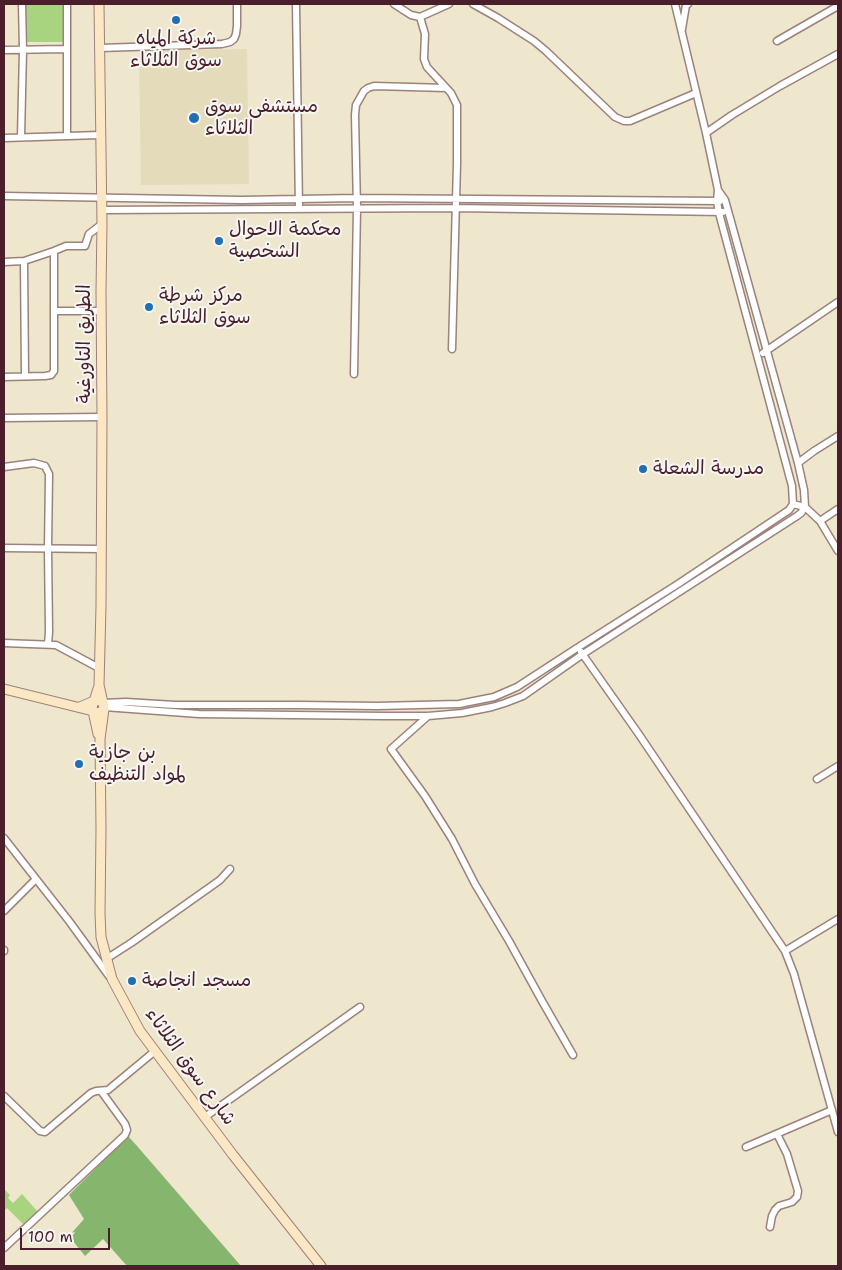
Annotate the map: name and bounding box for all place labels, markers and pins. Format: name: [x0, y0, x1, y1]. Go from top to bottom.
marker: شركة المياه سوق الثلاثاء: [170, 14, 182, 26]
place label: شركة المياه سوق الثلاثاء: [130, 28, 222, 72]
place label: مستشفى سوق الثلاثاء: [205, 96, 318, 140]
marker: مستشفى سوق الثلاثاء: [187, 111, 201, 125]
place label: محكمة الاحوال الشخصية: [229, 219, 341, 263]
marker: محكمة الاحوال الشخصية: [213, 235, 225, 247]
place label: مركز شرطة سوق الثلاثاء: [159, 285, 251, 329]
marker: مركز شرطة سوق الثلاثاء: [143, 301, 155, 313]
place label: مدرسة الشعلة: [653, 458, 764, 480]
marker: مدرسة الشعلة: [637, 463, 649, 475]
place label: بن جازية لمواد التنظيف: [89, 742, 186, 786]
marker: بن جازية لمواد التنظيف: [73, 758, 85, 770]
place label: مسجد انجاصة: [142, 970, 251, 992]
marker: مسجد انجاصة: [126, 975, 138, 987]

